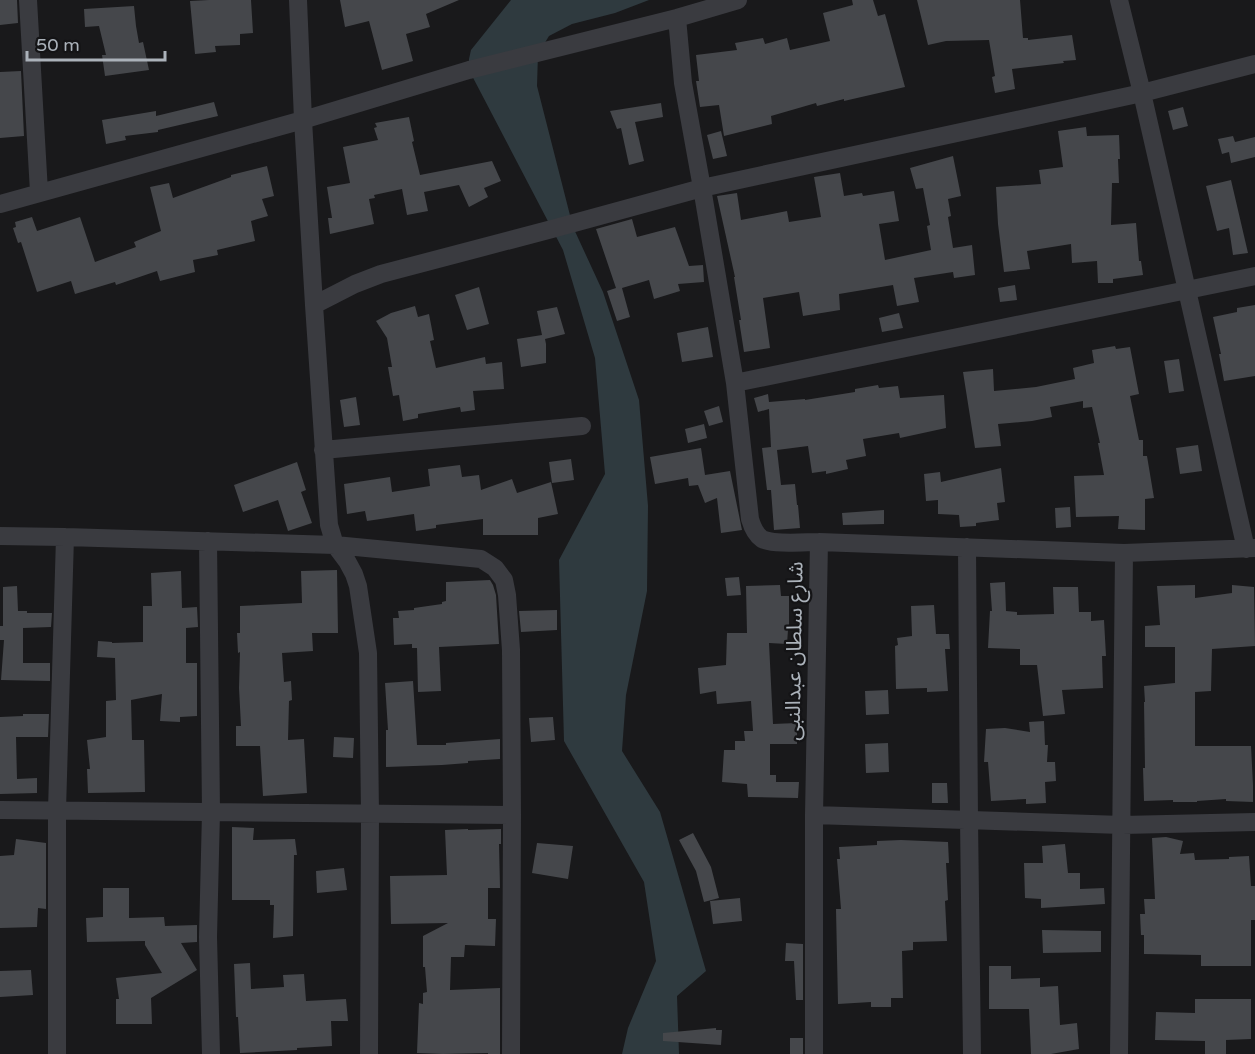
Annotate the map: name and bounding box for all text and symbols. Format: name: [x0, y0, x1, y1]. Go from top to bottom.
scale bar: [27, 24, 165, 62]
text: 50 m: [36, 34, 80, 56]
street label: شارع سلطان عبدالنبى: [780, 561, 811, 741]

